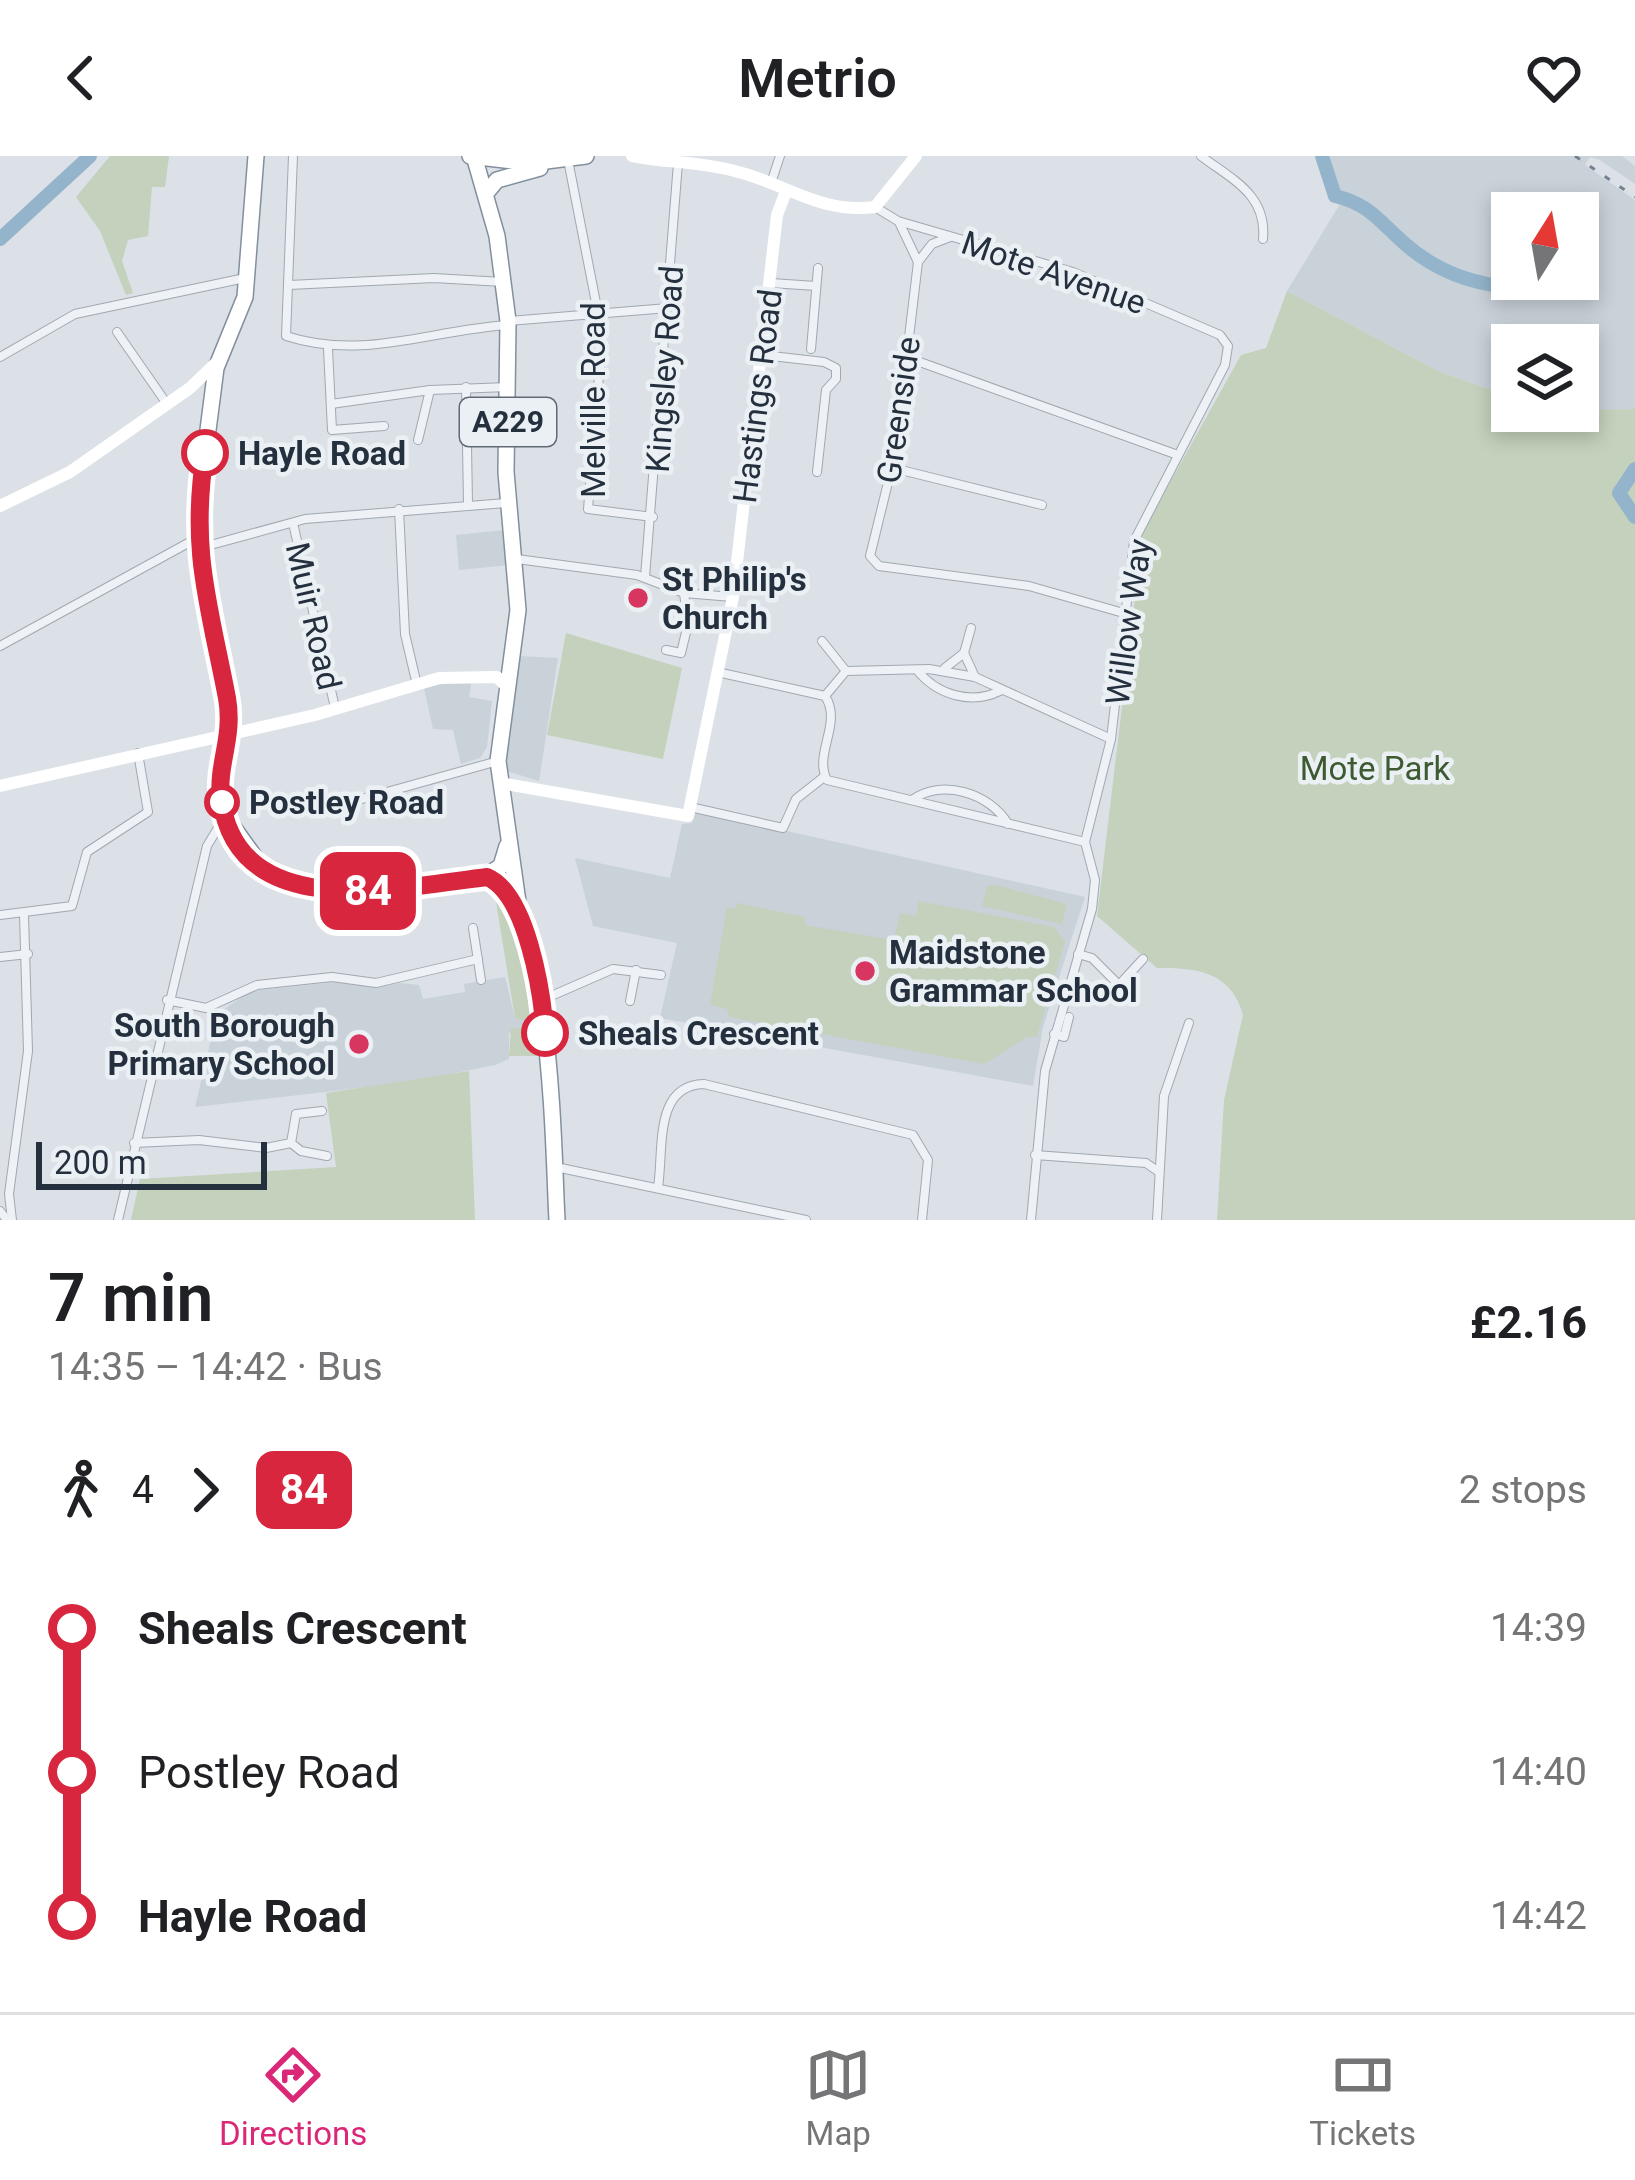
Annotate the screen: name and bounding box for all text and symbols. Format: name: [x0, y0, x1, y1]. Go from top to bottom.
icon: back: [48, 45, 114, 111]
icon: heart: [1521, 45, 1587, 111]
text: Metrio: [738, 47, 897, 110]
north arrow: [1491, 192, 1599, 300]
map controls: [1491, 192, 1599, 432]
street label: Mote Avenue: [957, 223, 1151, 322]
street label: Kingsley Road: [638, 264, 691, 474]
street label: Hastings Road: [725, 287, 790, 505]
street label: Melville Road: [574, 302, 613, 498]
button: layers: [1491, 324, 1599, 432]
street label: Greenside: [869, 334, 928, 486]
road number: A229: [460, 398, 556, 446]
marker: Hayle Road: [183, 431, 227, 475]
place label: Hayle Road: [238, 434, 406, 473]
street label: Willow Way: [1098, 536, 1159, 708]
street label: Muir Road: [278, 539, 349, 694]
place label: St Philip's Church: [662, 560, 807, 637]
marker: St Philip's Church: [625, 585, 651, 611]
park label: Mote Park: [1300, 749, 1451, 788]
place label: Postley Road: [249, 783, 444, 822]
marker: Postley Road: [206, 786, 238, 818]
line badge: 84: [314, 852, 422, 930]
text: 84: [344, 866, 392, 915]
place label: Maidstone Grammar School: [889, 933, 1138, 1010]
marker: Maidstone Grammar School: [852, 958, 878, 984]
place label: South Borough Primary School: [107, 1006, 335, 1083]
marker: Sheals Crescent: [523, 1011, 567, 1055]
place label: Sheals Crescent: [578, 1014, 819, 1053]
marker: South Borough Primary School: [346, 1031, 372, 1057]
scale bar: [36, 1136, 267, 1189]
text: 200 m: [54, 1143, 147, 1182]
text: 7 min: [48, 1260, 213, 1337]
text: £2.16: [1470, 1296, 1587, 1349]
text: 14:35 – 14:42 · Bus: [48, 1344, 383, 1390]
icon: walk: [48, 1457, 114, 1523]
icon: forward: [172, 1457, 238, 1523]
text: 84: [280, 1465, 328, 1514]
text: 4: [132, 1467, 154, 1513]
text: 2 stops: [1459, 1467, 1587, 1513]
text: Sheals Crescent: [138, 1602, 467, 1655]
text: 14:39: [1490, 1605, 1587, 1651]
text: Postley Road: [138, 1746, 400, 1799]
text: 14:40: [1490, 1749, 1587, 1795]
text: Hayle Road: [138, 1890, 367, 1943]
text: 14:42: [1490, 1893, 1587, 1939]
tab: Directions: [219, 2042, 367, 2153]
tab: Map: [805, 2042, 871, 2153]
tab: Tickets: [1309, 2042, 1416, 2153]

